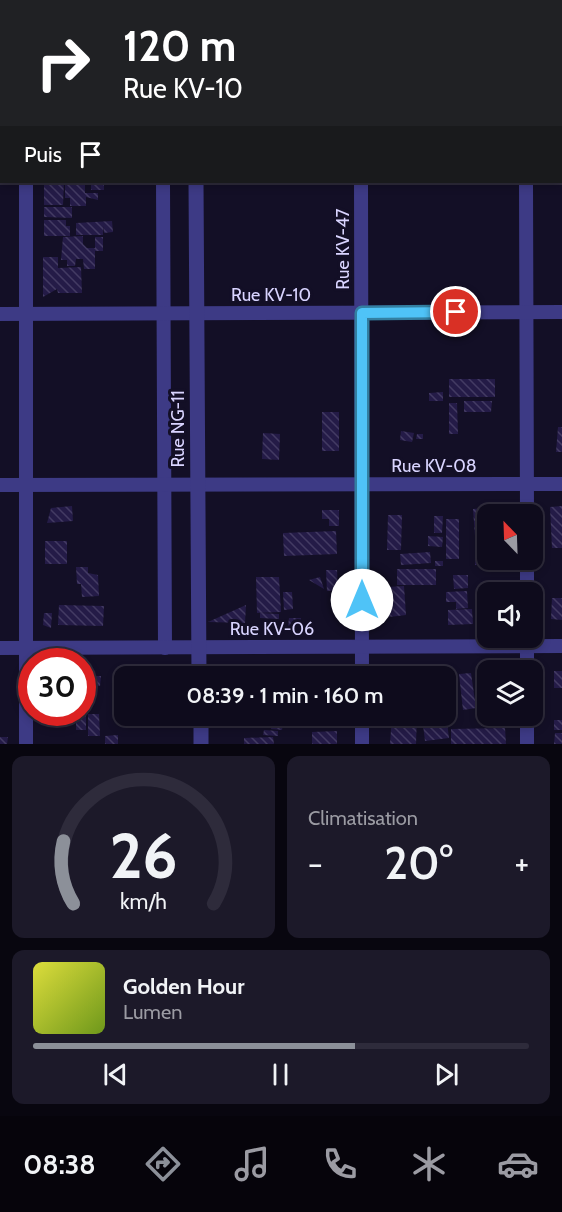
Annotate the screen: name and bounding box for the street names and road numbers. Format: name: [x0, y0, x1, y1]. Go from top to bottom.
street label: Rue KV-47: [332, 208, 354, 290]
street label: Rue KV-10: [231, 284, 311, 306]
street label: Rue NG-11: [167, 390, 189, 468]
street label: Rue KV-08: [391, 455, 477, 477]
street label: Rue KV-06: [230, 618, 314, 640]

